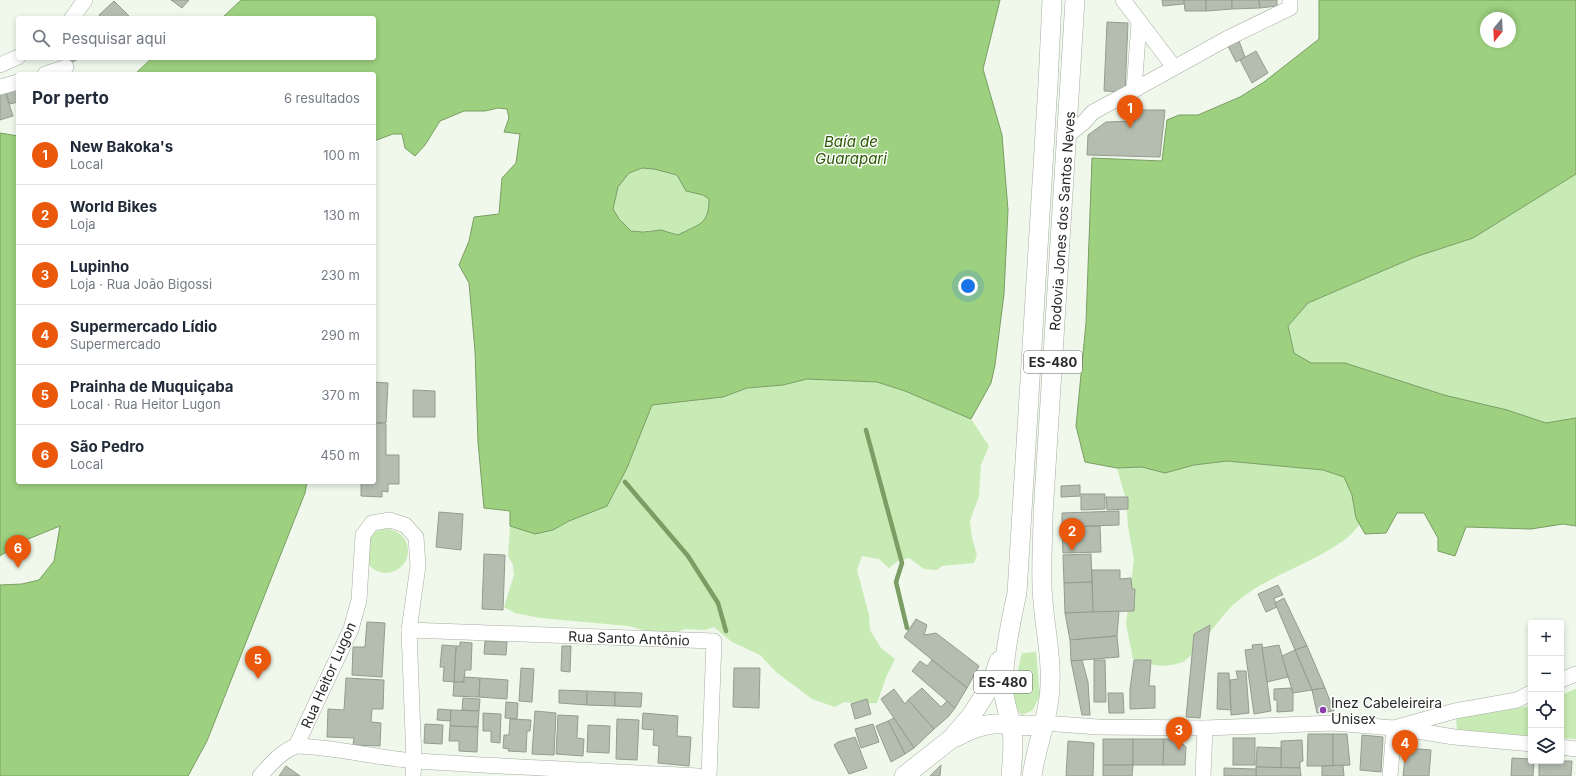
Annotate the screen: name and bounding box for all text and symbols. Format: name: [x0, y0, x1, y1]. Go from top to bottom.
north arrow: [1480, 12, 1516, 48]
search box: [16, 16, 376, 60]
icon: search: [30, 27, 52, 49]
text: Pesquisar aqui: [62, 29, 166, 48]
text: Por perto: [32, 88, 109, 108]
text: 6 resultados: [284, 90, 360, 106]
pin: 1: [1117, 95, 1143, 128]
street label: Rodovia Jones dos Santos Neves: [1046, 111, 1078, 331]
water label: Baía de Guarapari: [815, 132, 887, 168]
text: New Bakoka's: [70, 137, 173, 156]
text: 1: [42, 147, 48, 163]
text: 100 m: [323, 147, 360, 163]
text: Local: [70, 156, 103, 172]
text: World Bikes: [70, 197, 157, 216]
text: 2: [41, 207, 49, 223]
text: 130 m: [323, 207, 360, 223]
text: Loja: [70, 216, 96, 232]
text: Lupinho: [70, 257, 129, 276]
text: 3: [41, 267, 49, 283]
text: 230 m: [321, 267, 360, 283]
text: Loja · Rua João Bigossi: [70, 276, 212, 292]
your location: [958, 276, 978, 296]
text: Supermercado Lídio: [70, 317, 217, 336]
text: 4: [41, 327, 49, 343]
text: 290 m: [321, 327, 360, 343]
text: Supermercado: [70, 336, 161, 352]
road number: ES-480: [1024, 351, 1082, 373]
text: Prainha de Muquiçaba: [70, 377, 233, 396]
text: 5: [41, 387, 49, 403]
text: 370 m: [322, 387, 360, 403]
text: Local · Rua Heitor Lugon: [70, 396, 221, 412]
text: São Pedro: [70, 437, 144, 456]
text: 6: [41, 447, 49, 463]
text: 450 m: [320, 447, 360, 463]
text: Local: [70, 456, 103, 472]
pin: 2: [1059, 518, 1085, 551]
pin: 6: [5, 535, 31, 568]
street label: Rua Heitor Lugon: [297, 619, 359, 731]
map controls: [1528, 620, 1564, 764]
button: +: [1528, 620, 1564, 656]
street label: Rua Santo Antônio: [568, 627, 690, 649]
pin: 5: [245, 646, 271, 679]
button: −: [1528, 656, 1564, 692]
road number: ES-480: [974, 671, 1032, 693]
button: locate: [1528, 692, 1564, 728]
place label: Inez Cabeleireira Unisex: [1331, 694, 1442, 727]
marker: Inez Cabeleireira Unisex: [1318, 705, 1328, 715]
pin: 3: [1166, 717, 1192, 750]
button: layers: [1528, 728, 1564, 764]
pin: 4: [1392, 730, 1418, 763]

